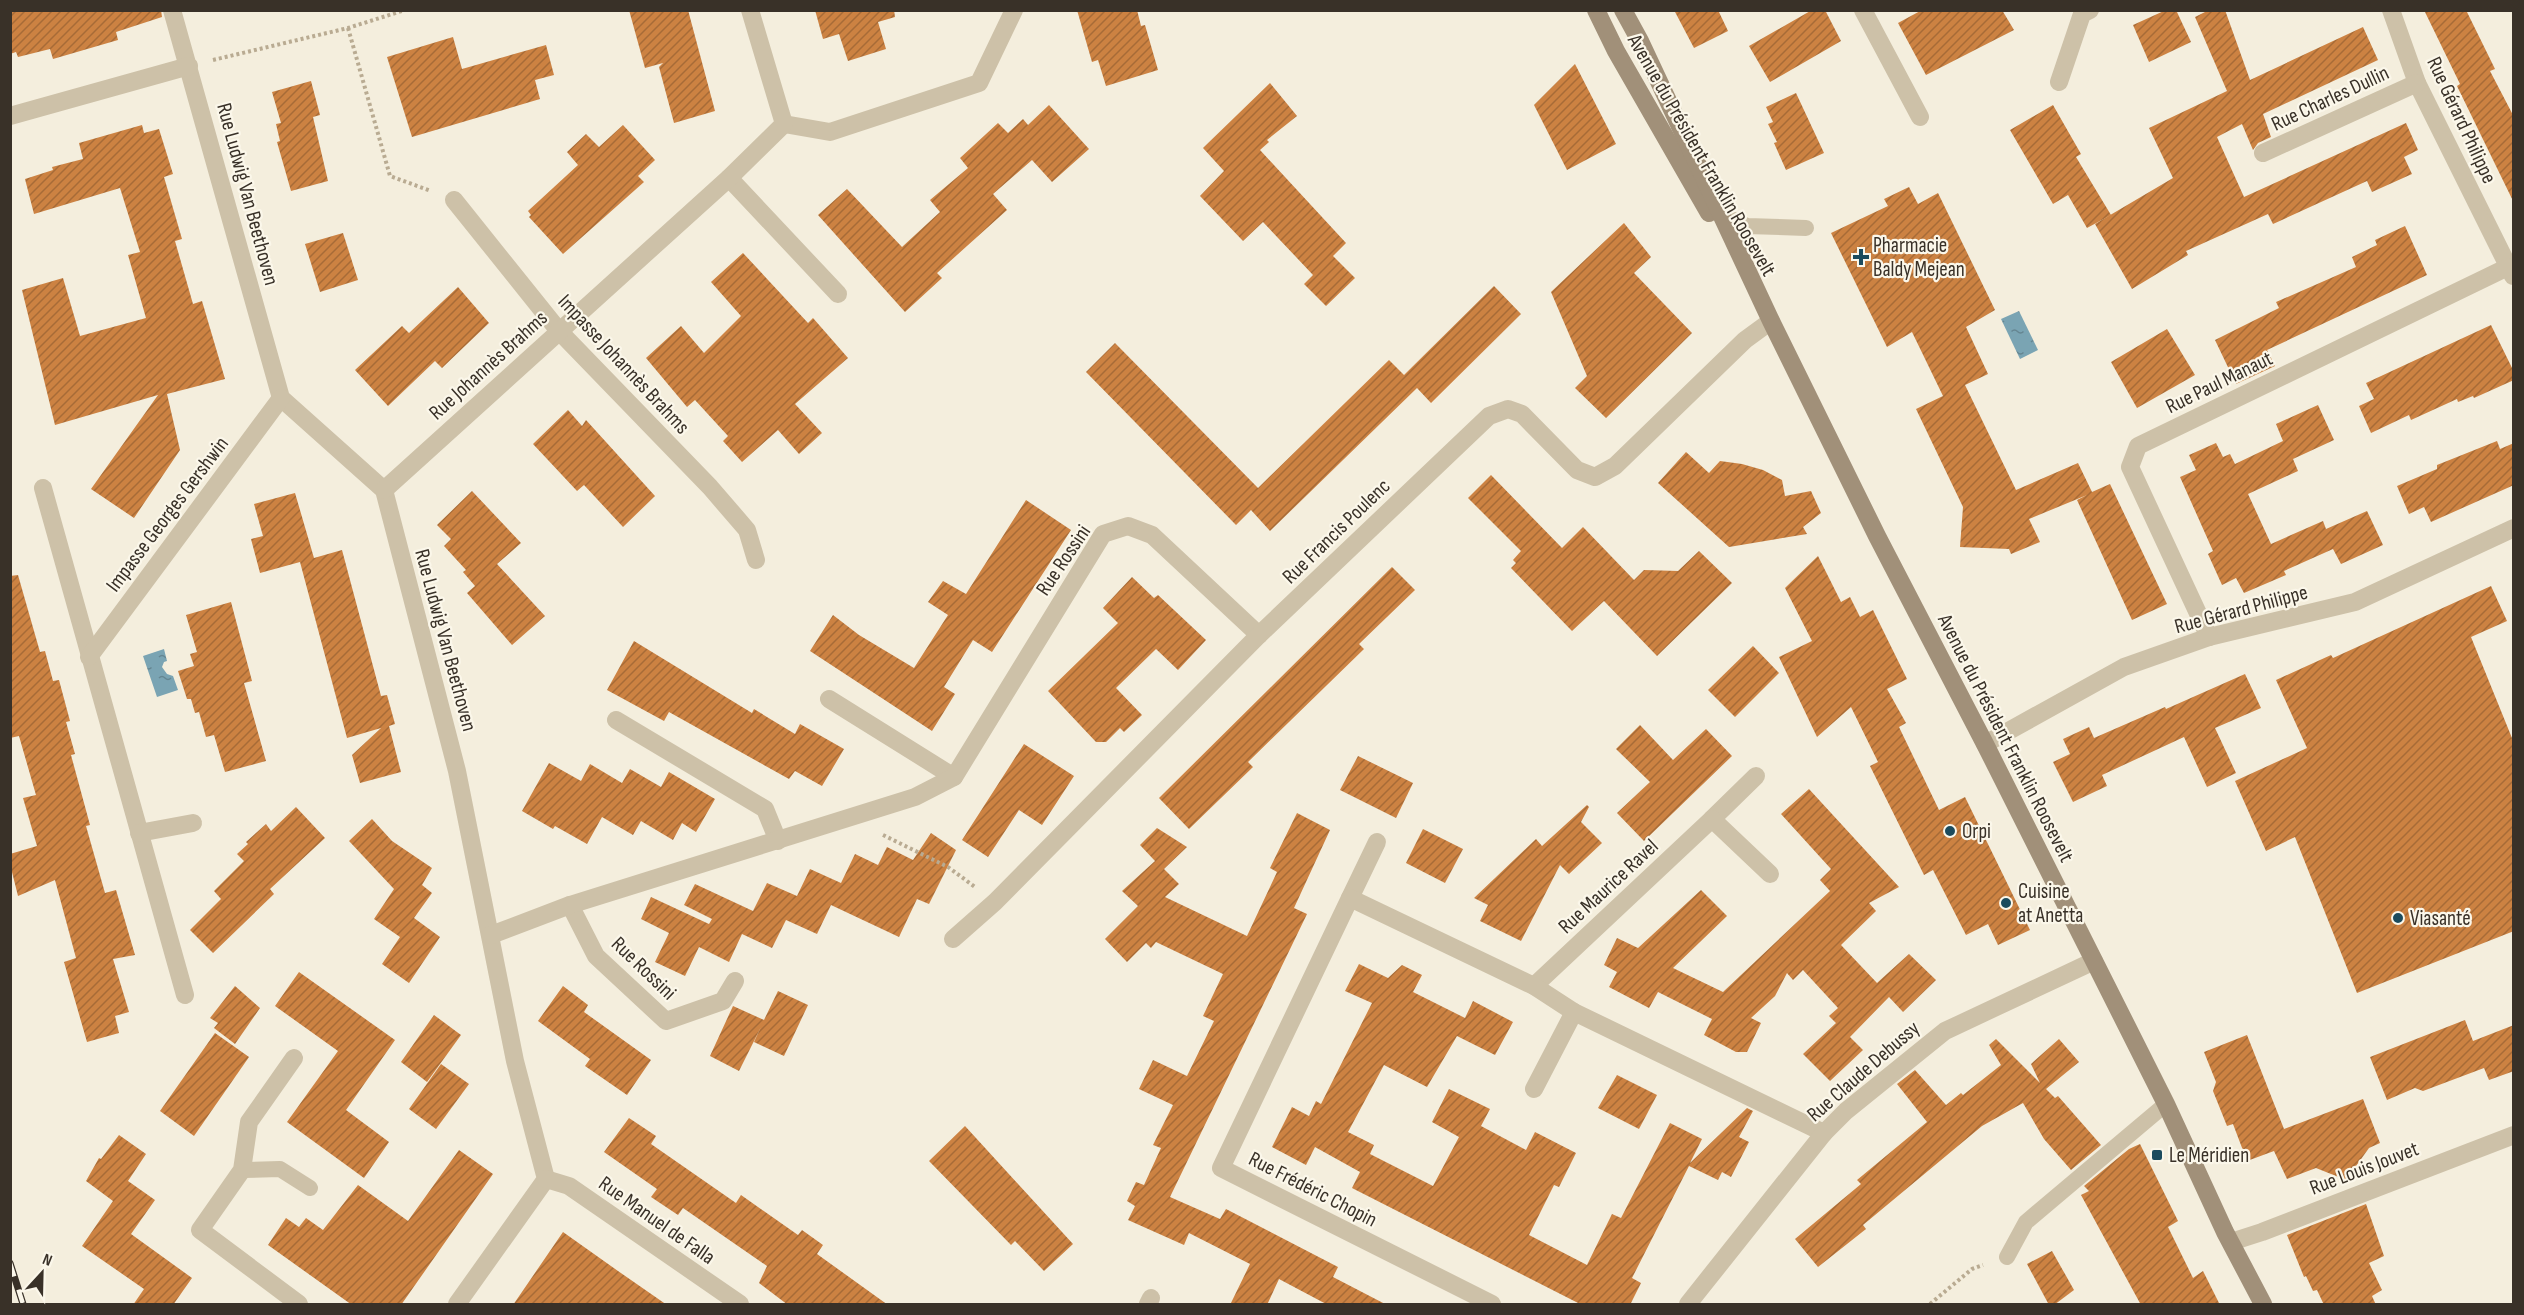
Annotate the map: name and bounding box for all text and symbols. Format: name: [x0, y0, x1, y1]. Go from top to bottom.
street label: Avenue du Président Franklin Roosevelt: [1622, 29, 1781, 280]
street label: Rue Gérard Philippe: [2421, 53, 2502, 187]
street label: Rue Charles Dullin: [2267, 60, 2393, 137]
street label: Rue Ludwig Van Beethoven: [211, 100, 284, 288]
place label: Pharmacie Baldy Mejean: [1873, 233, 1965, 282]
marker: Pharmacie Baldy Mejean: [1854, 250, 1868, 264]
street label: Impasse Johannès Brahms: [553, 289, 695, 439]
street label: Rue Johannès Brahms: [424, 306, 553, 425]
street label: Rue Paul Manaut: [2162, 346, 2277, 419]
street label: Impasse Georges Gershwin: [101, 432, 234, 597]
street label: Rue Francis Poulenc: [1277, 474, 1395, 589]
street label: Rue Rossini: [1031, 520, 1096, 600]
street label: Rue Ludwig Van Beethoven: [409, 546, 482, 734]
street label: Rue Gérard Philippe: [2172, 580, 2310, 639]
street label: Avenue du Président Franklin Roosevelt: [1932, 609, 2079, 866]
place label: Orpi: [1962, 819, 1991, 844]
marker: Orpi: [1943, 824, 1957, 838]
street label: Rue Maurice Ravel: [1553, 834, 1663, 939]
place label: Cuisine at Anetta: [2018, 879, 2083, 928]
marker: Cuisine at Anetta: [1999, 896, 2013, 910]
place label: Viasanté: [2410, 906, 2471, 931]
marker: Viasanté: [2391, 911, 2405, 925]
street label: Rue Rossini: [606, 932, 681, 1005]
street label: Rue Claude Debussy: [1802, 1016, 1925, 1127]
street label: Rue Louis Jouvet: [2306, 1136, 2422, 1201]
place label: Le Méridien: [2169, 1143, 2249, 1168]
street label: Rue Frédéric Chopin: [1244, 1146, 1381, 1233]
marker: Le Méridien: [2150, 1148, 2164, 1162]
street label: Rue Manuel de Falla: [594, 1171, 720, 1270]
north arrow: [12, 1243, 72, 1303]
text: N: [40, 1250, 55, 1271]

